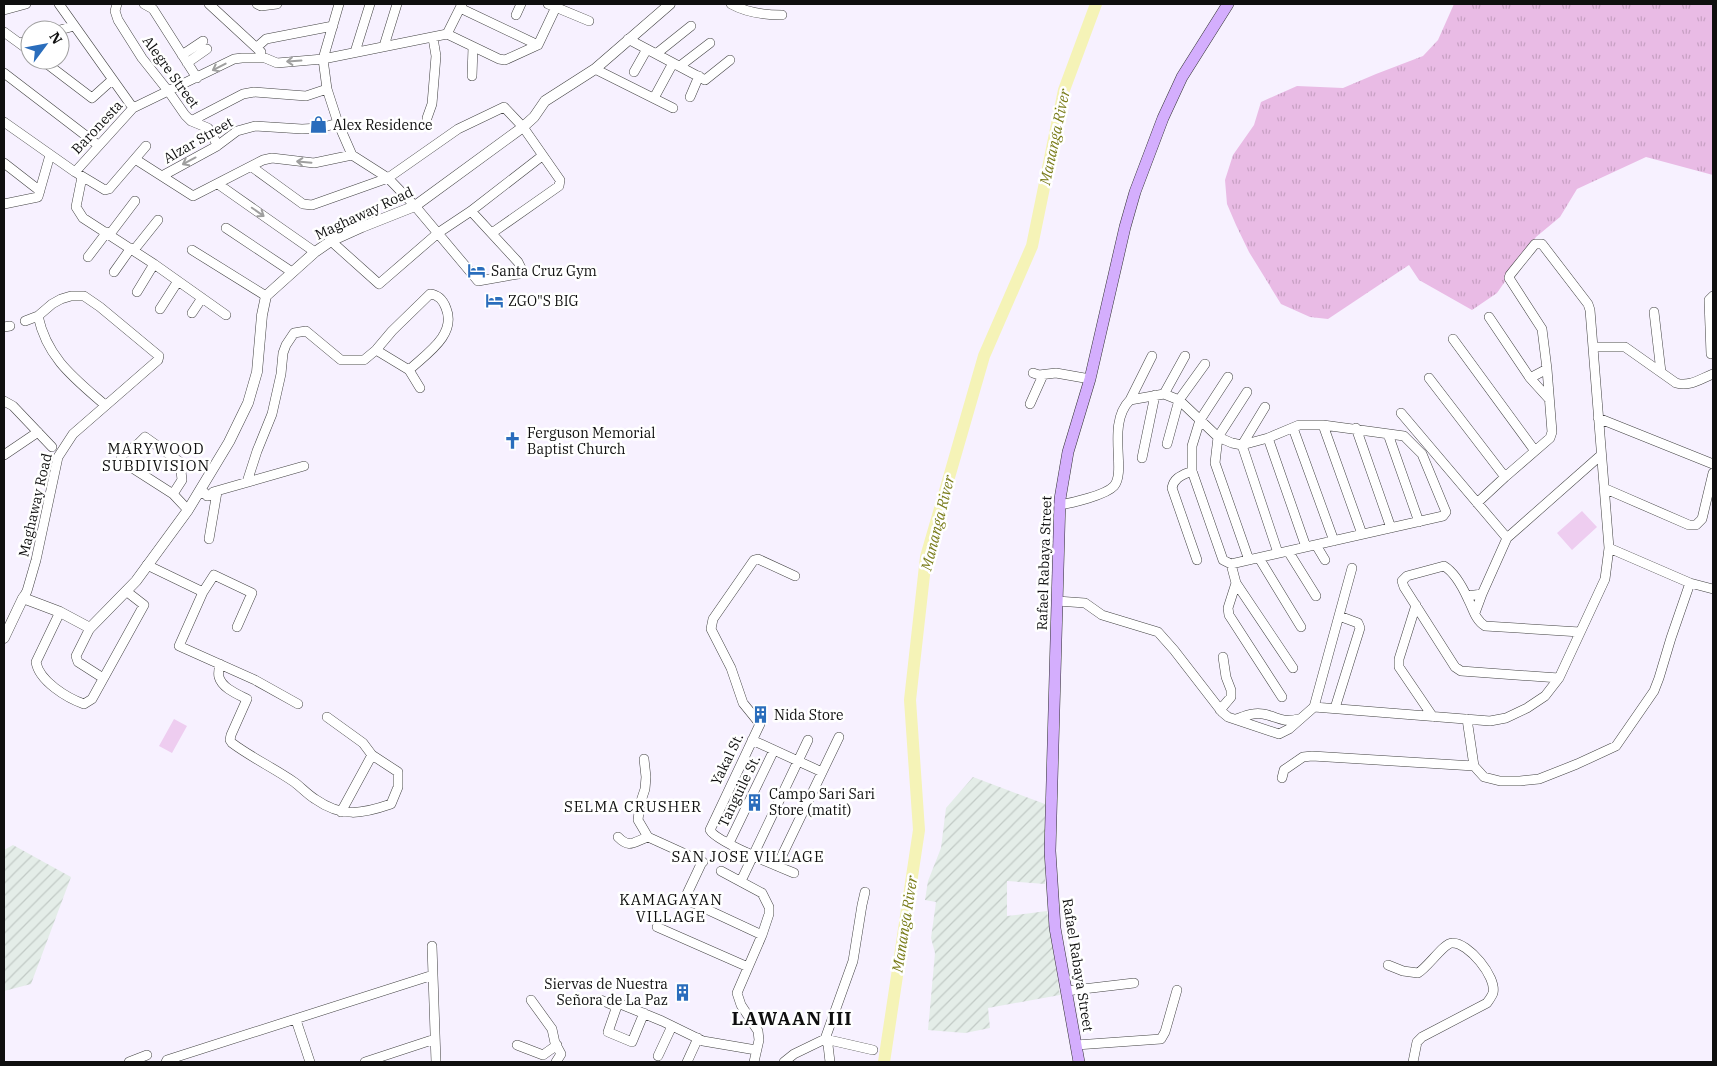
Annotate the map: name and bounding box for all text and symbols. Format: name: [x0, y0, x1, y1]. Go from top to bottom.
north arrow: [20, 20, 70, 70]
text: N: [45, 29, 67, 48]
street label: Alegre Street: [139, 32, 203, 112]
one-way arrow: [286, 57, 302, 66]
one-way arrow: [211, 62, 226, 72]
water label: Mananga River: [1035, 87, 1074, 188]
street label: Baronesta: [68, 96, 127, 158]
street label: Alzar Street: [160, 113, 236, 167]
shop icon: Alex Residence: [309, 115, 329, 135]
place label: Alex Residence: [333, 116, 433, 134]
one-way arrow: [183, 157, 197, 167]
one-way arrow: [296, 157, 312, 167]
street label: Maghaway Road: [312, 182, 416, 244]
one-way arrow: [251, 207, 265, 217]
hotel icon: Santa Cruz Gym: [467, 261, 487, 281]
place label: Santa Cruz Gym: [491, 262, 597, 280]
hotel icon: ZGO"S BIG: [484, 291, 504, 311]
place label: ZGO"S BIG: [508, 292, 579, 310]
place label: Ferguson Memorial Baptist Church: [527, 424, 656, 458]
church icon: Ferguson Memorial Baptist Church: [503, 431, 523, 451]
district label: MARYWOOD SUBDIVISION: [102, 439, 210, 475]
street label: Maghaway Road: [14, 451, 56, 559]
water label: Mananga River: [916, 473, 959, 573]
street label: Rafael Rabaya Street: [1033, 495, 1055, 631]
building icon: Nida Store: [750, 705, 770, 725]
place label: Nida Store: [774, 706, 843, 724]
street label: Yakal St.: [707, 730, 747, 788]
street label: Tanguile St.: [714, 752, 764, 830]
place label: Campo Sari Sari Store (matit): [769, 785, 875, 819]
building icon: Campo Sari Sari Store (matit): [745, 792, 765, 812]
district label: SELMA CRUSHER: [564, 797, 702, 816]
district label: SAN JOSE VILLAGE: [671, 847, 825, 866]
water label: Mananga River: [887, 874, 922, 975]
district label: KAMAGAYAN VILLAGE: [619, 890, 723, 926]
street label: Rafael Rabaya Street: [1059, 897, 1097, 1033]
place label: Siervas de Nuestra Señora de La Paz: [544, 975, 668, 1009]
building icon: Siervas de Nuestra Señora de La Paz: [672, 982, 692, 1002]
district label: LAWAAN III: [731, 1006, 853, 1030]

